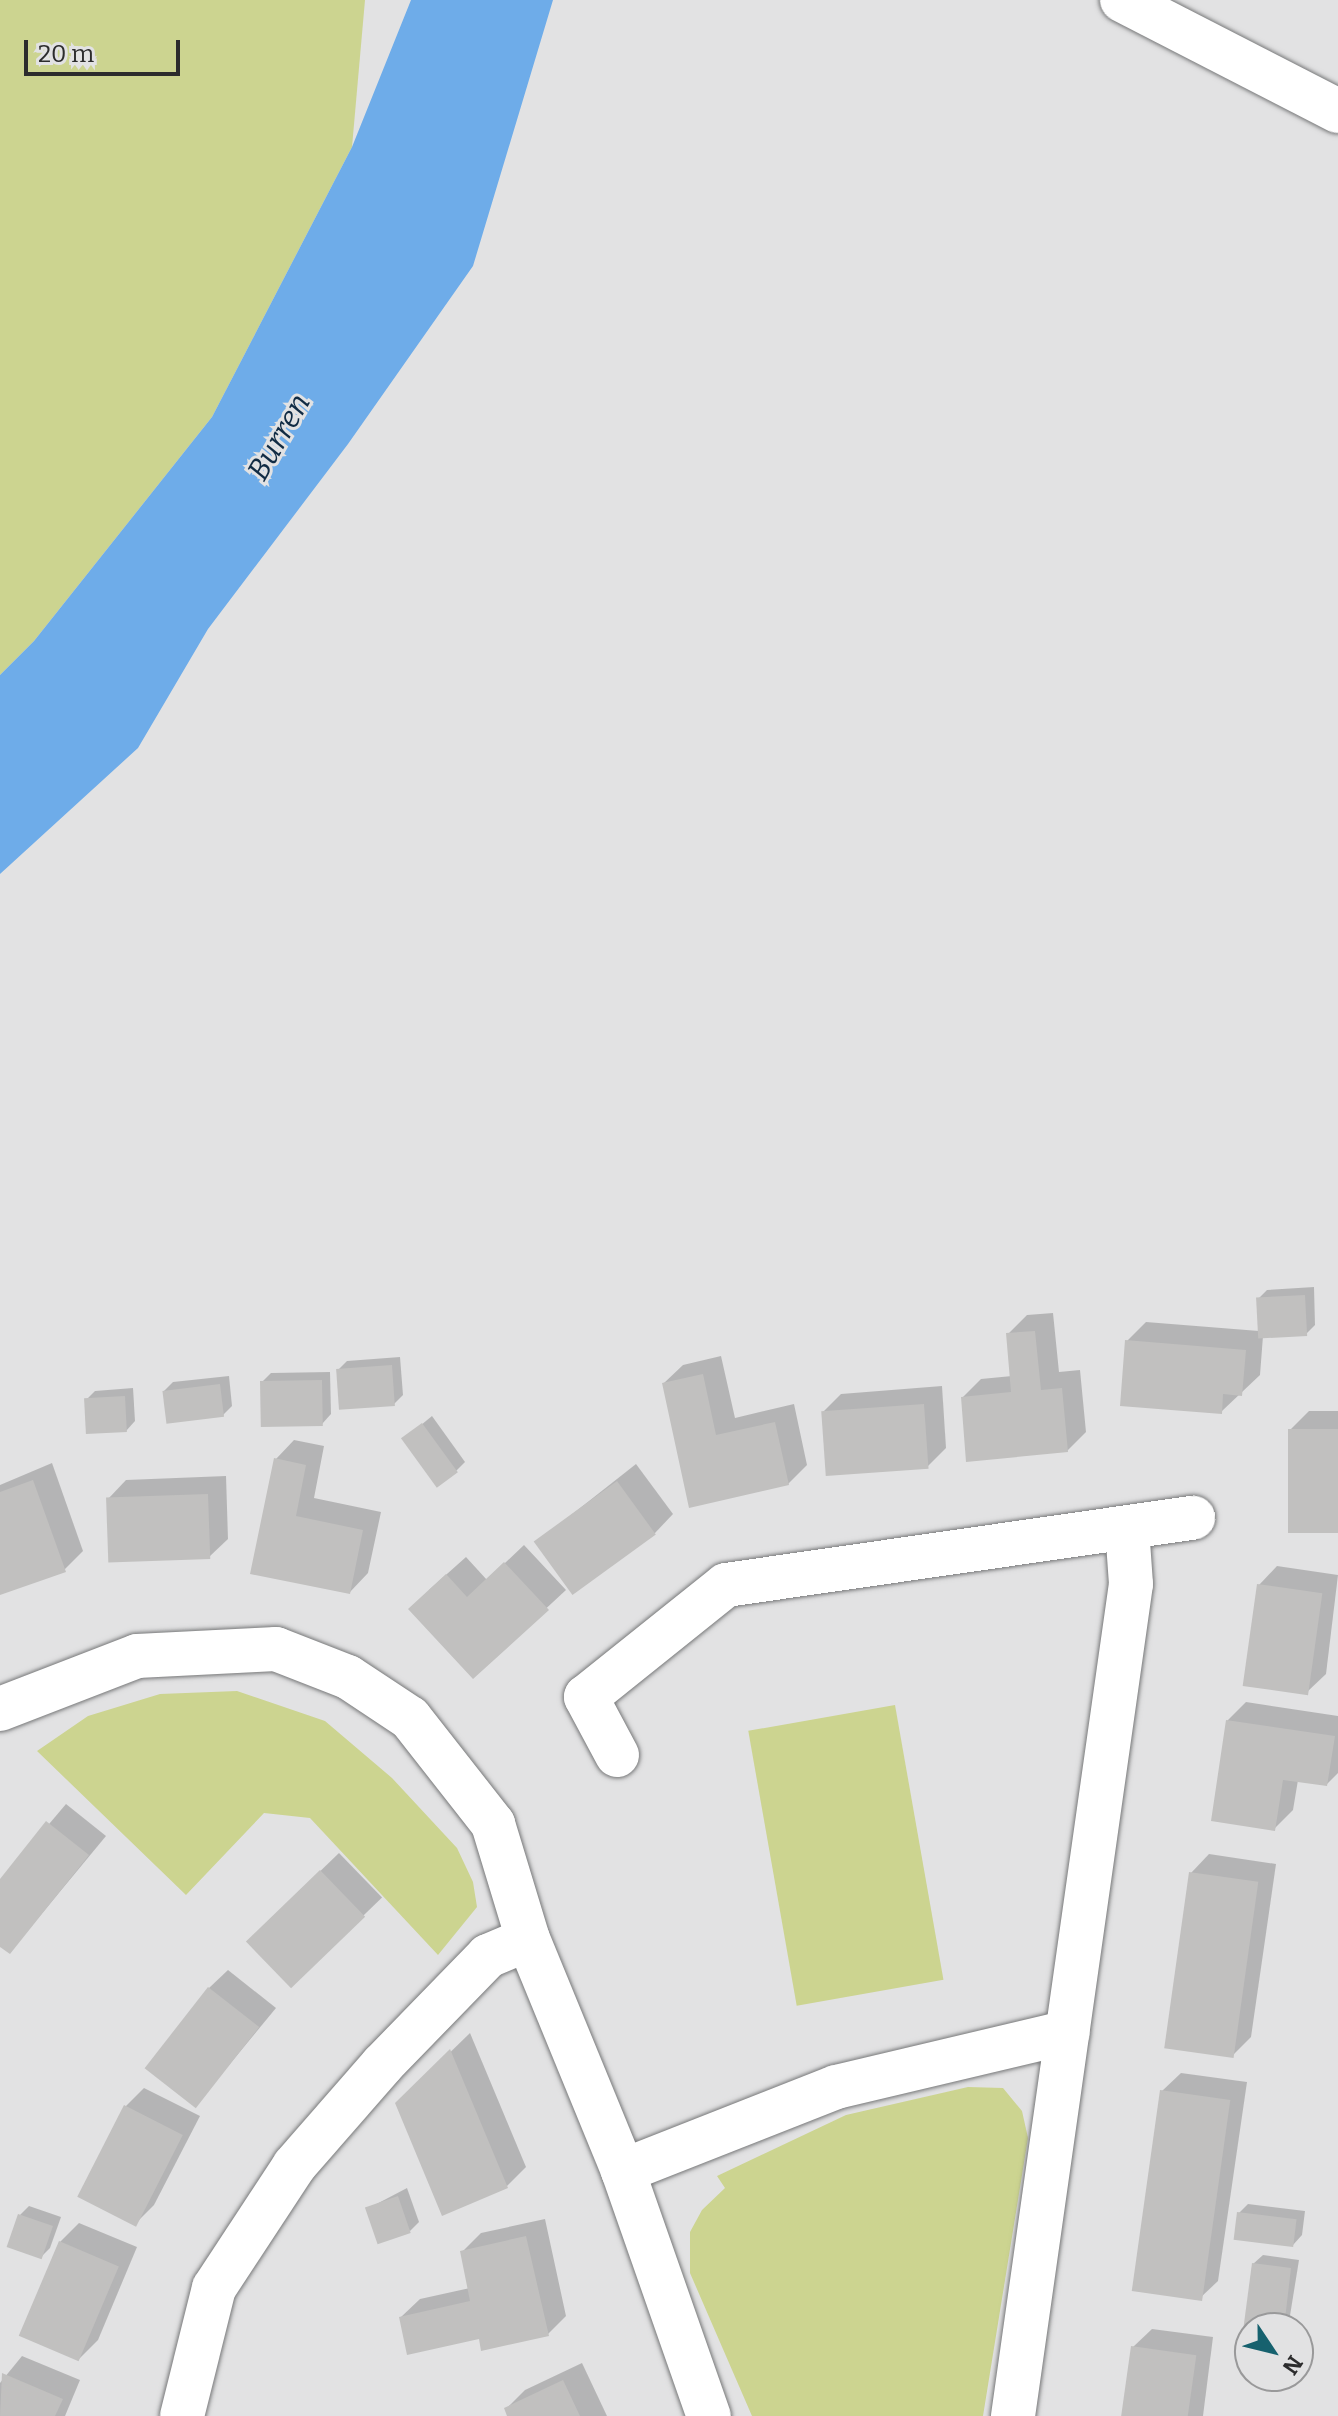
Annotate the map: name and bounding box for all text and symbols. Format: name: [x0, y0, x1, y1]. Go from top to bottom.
scale bar: [28, 24, 184, 74]
text: 20 m: [38, 40, 94, 68]
water label: Burren: [240, 387, 318, 487]
north arrow: [1234, 2312, 1314, 2392]
text: N: [1277, 2350, 1308, 2380]

